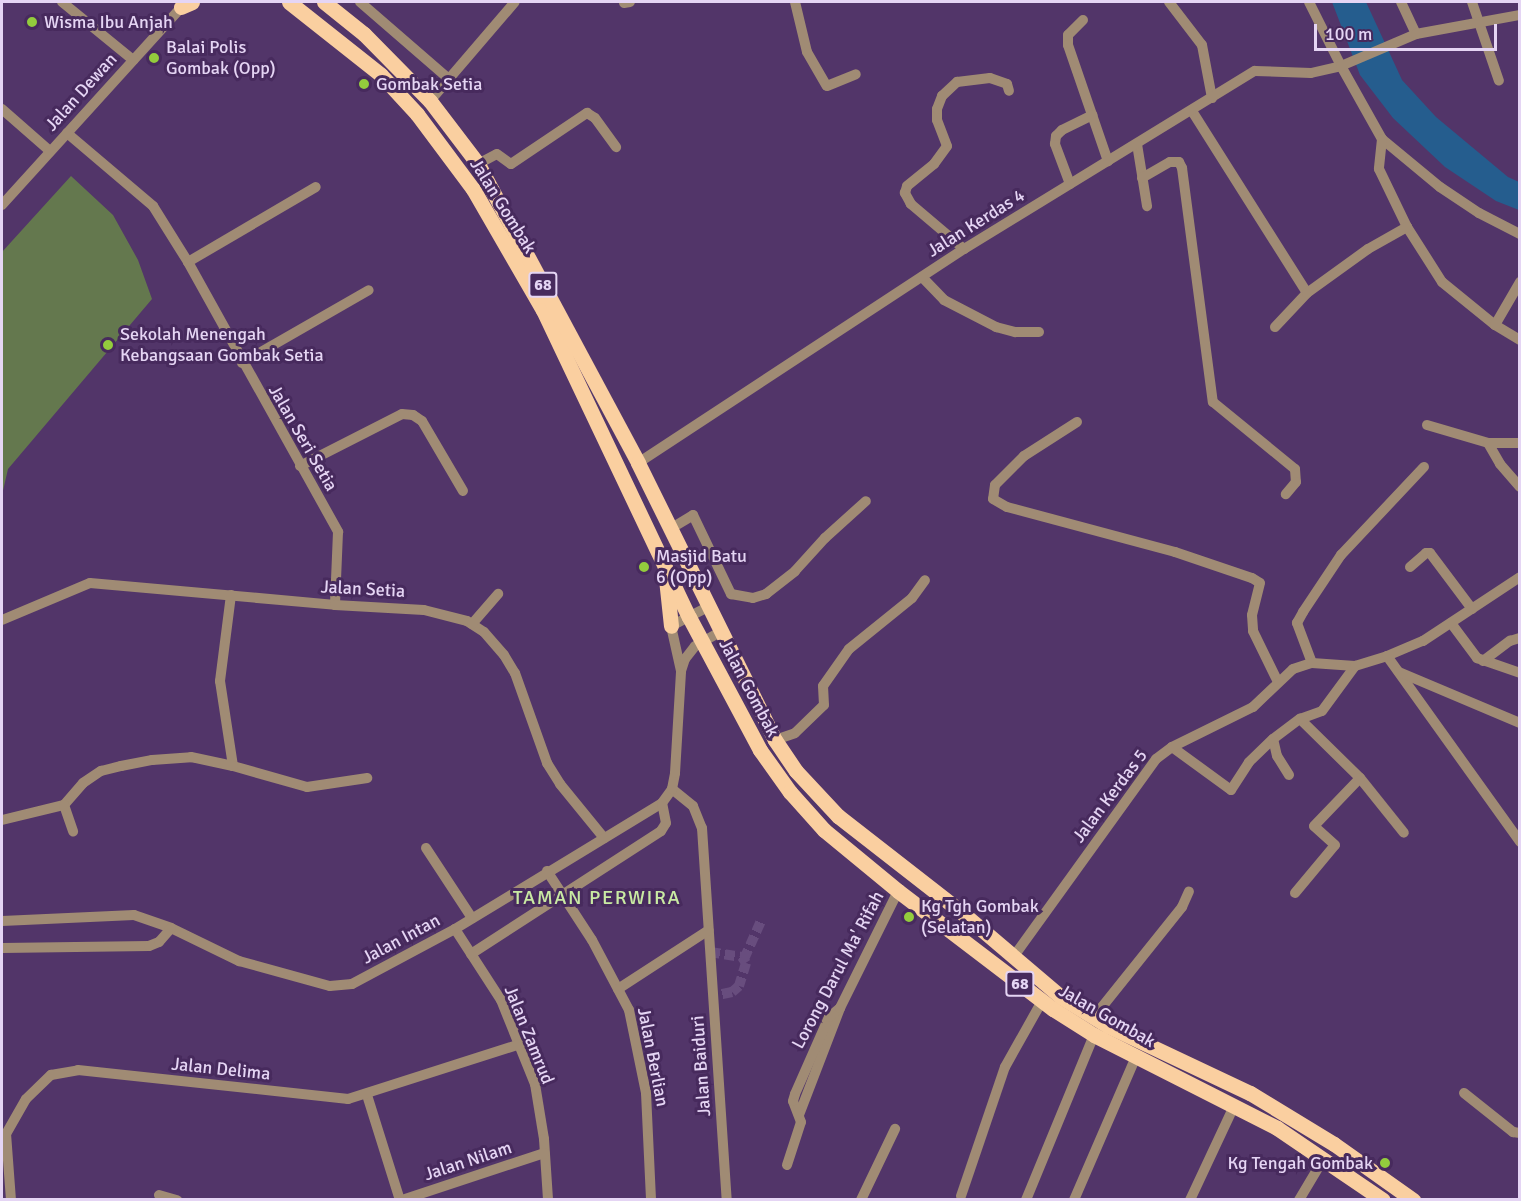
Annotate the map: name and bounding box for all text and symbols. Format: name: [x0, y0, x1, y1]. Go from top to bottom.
place label: Wisma Ibu Anjah: [44, 11, 173, 33]
scale bar: [1317, 12, 1500, 50]
marker: Wisma Ibu Anjah: [25, 15, 39, 29]
text: 100 m: [1325, 23, 1372, 45]
place label: Balai Polis Gombak (Opp): [166, 37, 276, 80]
street label: Jalan Dewan: [40, 49, 122, 135]
marker: Balai Polis Gombak (Opp): [147, 51, 161, 65]
place label: Gombak Setia: [376, 73, 482, 95]
marker: Gombak Setia: [357, 77, 371, 91]
street label: Jalan Gombak: [465, 155, 541, 257]
street label: Jalan Kerdas 4: [923, 184, 1029, 262]
road number: 68: [528, 272, 558, 298]
place label: Sekolah Menengah Kebangsaan Gombak Setia: [120, 324, 324, 366]
marker: Sekolah Menengah Kebangsaan Gombak Setia: [101, 338, 115, 352]
street label: Jalan Seri Setia: [264, 381, 342, 495]
place label: Masjid Batu 6 (Opp): [656, 546, 747, 588]
marker: Masjid Batu 6 (Opp): [637, 560, 651, 574]
street label: Jalan Setia: [320, 576, 406, 602]
street label: Jalan Gombak: [714, 635, 784, 741]
street label: Jalan Kerdas 5: [1068, 745, 1152, 847]
district label: TAMAN PERWIRA: [513, 885, 681, 909]
street label: Lorong Darul Ma' Rifah: [787, 887, 889, 1053]
place label: Kg Tgh Gombak (Selatan): [921, 896, 1039, 938]
street label: Jalan Intan: [358, 909, 444, 969]
marker: Kg Tgh Gombak (Selatan): [902, 910, 916, 924]
road number: 68: [1005, 971, 1035, 997]
street label: Jalan Gombak: [1055, 980, 1159, 1052]
street label: Jalan Zamrud: [499, 983, 559, 1087]
street label: Jalan Berlian: [633, 1006, 673, 1108]
street label: Jalan Baiduri: [687, 1015, 715, 1117]
street label: Jalan Delima: [171, 1053, 271, 1085]
street label: Jalan Nilam: [421, 1137, 515, 1185]
place label: Kg Tengah Gombak: [1228, 1152, 1373, 1174]
marker: Kg Tengah Gombak: [1378, 1156, 1392, 1170]

